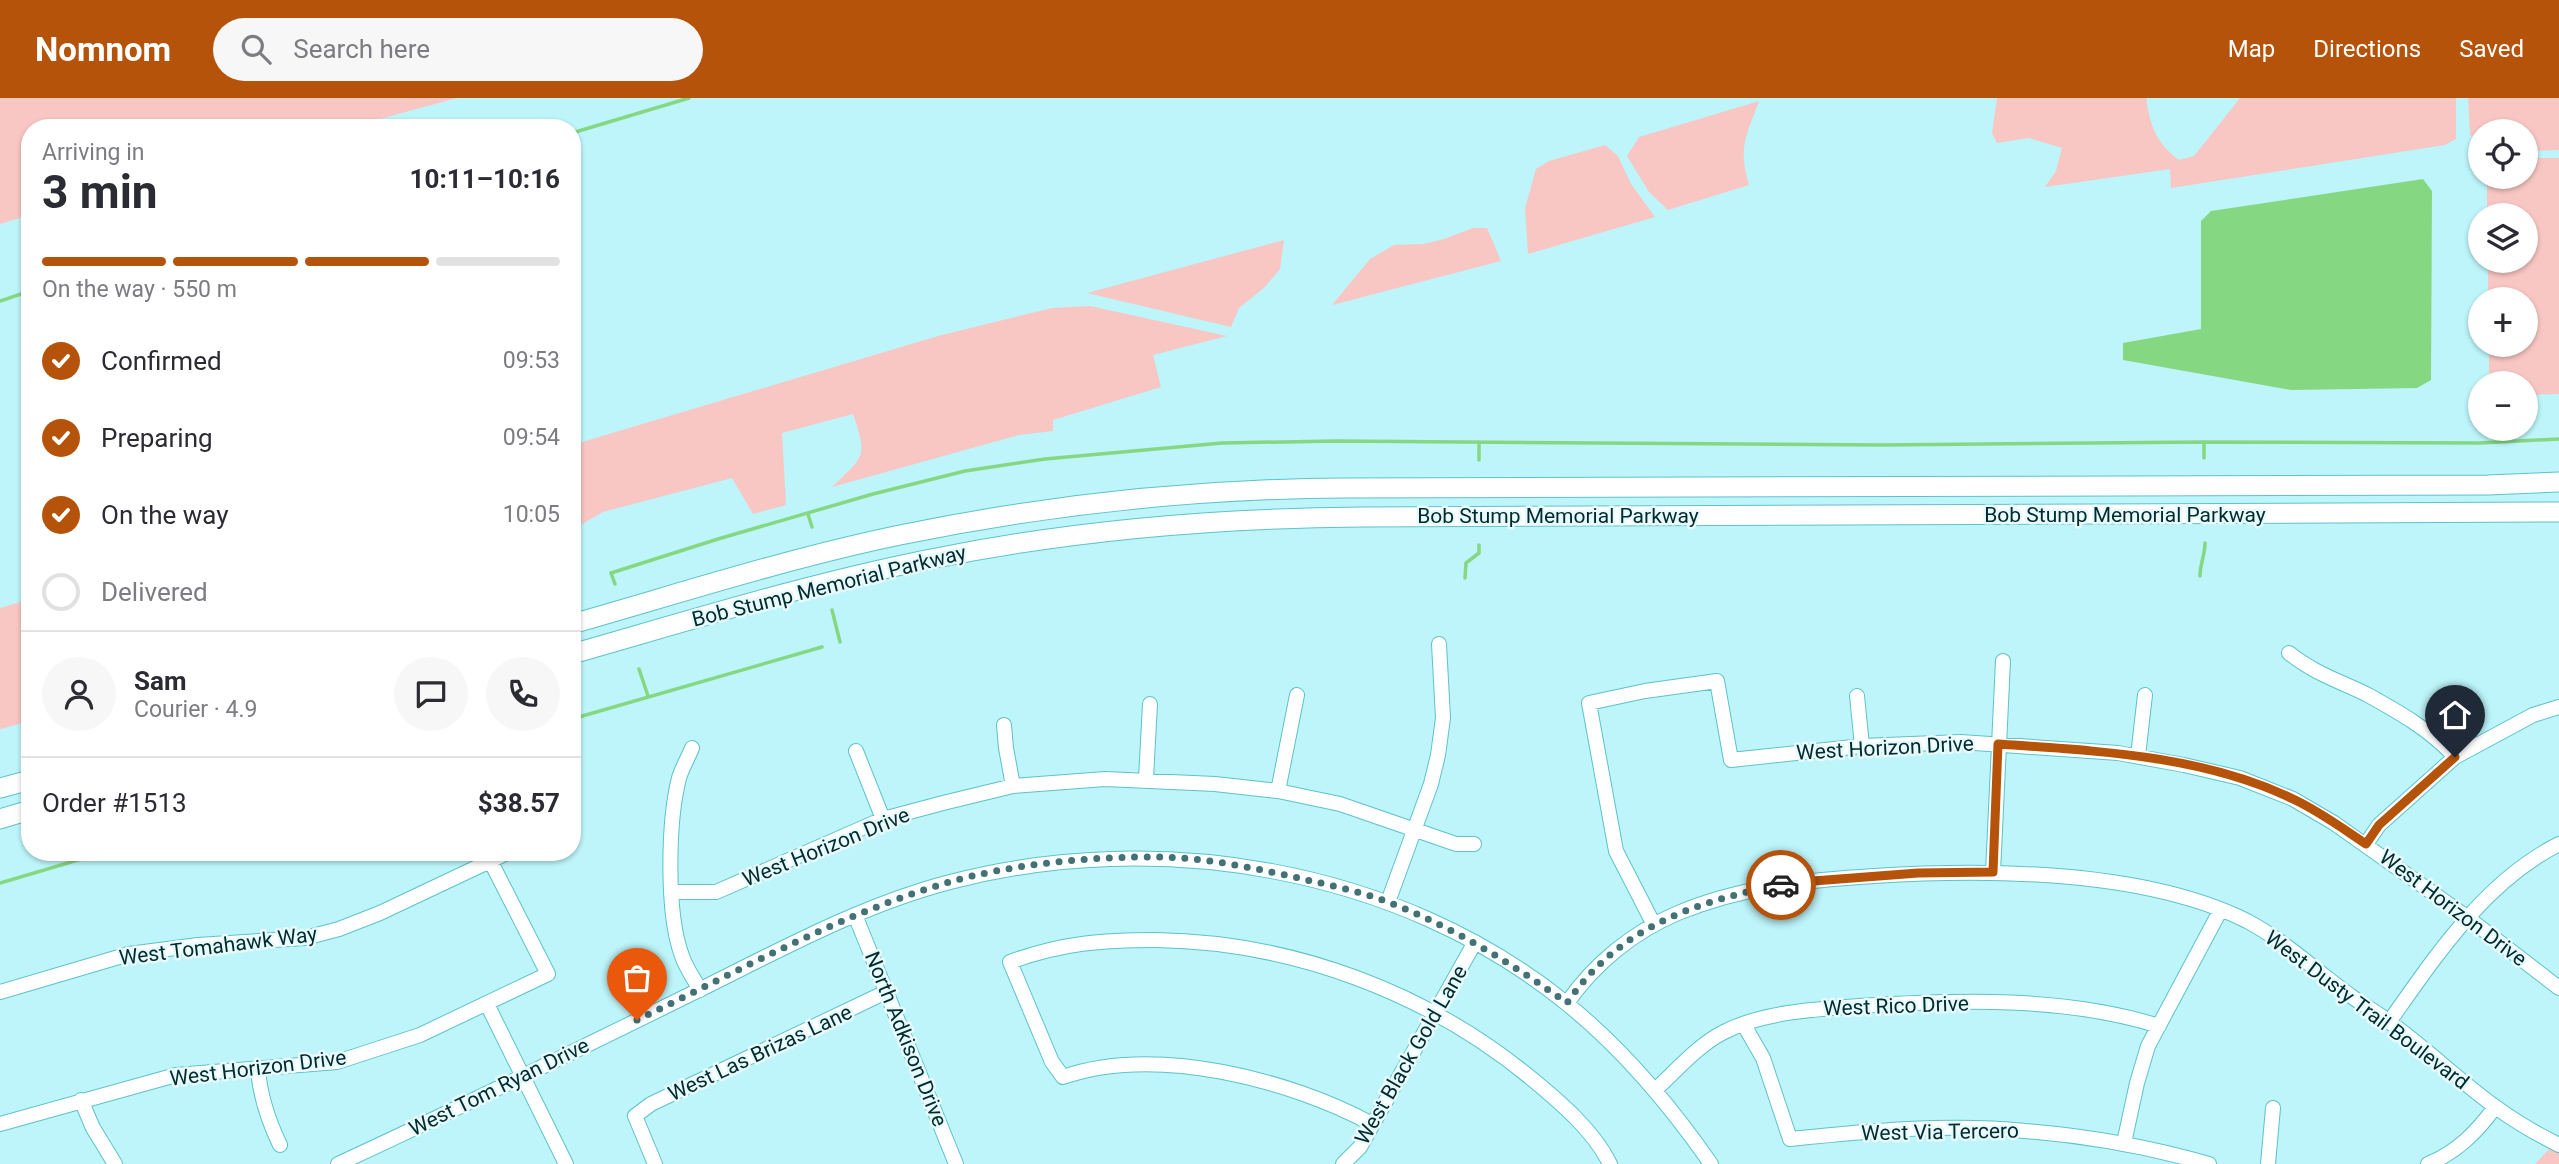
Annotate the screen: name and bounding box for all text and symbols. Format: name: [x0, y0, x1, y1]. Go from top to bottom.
search box: [213, 18, 703, 81]
text: Nomnom: [35, 30, 171, 69]
icon: search: [237, 30, 275, 68]
text: Search here: [293, 34, 430, 64]
text: Map: [2228, 35, 2275, 63]
text: Directions: [2313, 35, 2421, 63]
text: Saved: [2459, 35, 2524, 63]
map controls: [2468, 119, 2538, 441]
button: locate: [2468, 119, 2538, 189]
text: Arriving in: [42, 139, 145, 166]
text: 10:11–10:16: [410, 164, 560, 194]
text: 3 min: [42, 165, 158, 219]
button: layers: [2468, 203, 2538, 273]
text: On the way · 550 m: [42, 276, 237, 303]
button: +: [2468, 287, 2538, 357]
icon: check: [42, 342, 80, 380]
text: Confirmed: [101, 346, 222, 376]
text: 09:53: [503, 347, 560, 374]
button: −: [2468, 371, 2538, 441]
icon: check: [42, 419, 80, 457]
text: Preparing: [101, 423, 213, 453]
text: 09:54: [503, 424, 560, 451]
icon: check: [42, 496, 80, 534]
text: On the way: [101, 500, 229, 530]
text: 10:05: [503, 501, 560, 528]
street label: Bob Stump Memorial Parkway: [1984, 503, 2266, 527]
street label: Bob Stump Memorial Parkway: [1417, 504, 1699, 528]
street label: Bob Stump Memorial Parkway: [690, 540, 969, 632]
text: Delivered: [101, 577, 208, 607]
button: person: [42, 657, 116, 731]
button: chat: [394, 657, 468, 731]
button: phone: [486, 657, 560, 731]
text: Sam: [134, 666, 186, 696]
pin: [2425, 685, 2485, 757]
text: Courier · 4.9: [134, 696, 257, 723]
icon: home: [2436, 696, 2474, 734]
street label: West Horizon Drive: [1796, 731, 1974, 765]
text: Order #1513: [42, 788, 187, 818]
text: $38.57: [478, 788, 560, 818]
street label: West Horizon Drive: [739, 803, 913, 891]
street label: West Horizon Drive: [2375, 845, 2531, 971]
courier: [1746, 850, 1816, 920]
icon: car: [1762, 866, 1800, 904]
street label: West Tomahawk Way: [118, 922, 318, 970]
street label: West Dusty Trail Boulevard: [2261, 926, 2473, 1094]
pin: [607, 948, 667, 1020]
street label: North Adkison Drive: [860, 948, 952, 1130]
icon: bag: [618, 959, 656, 997]
street label: West Black Gold Lane: [1350, 961, 1472, 1149]
street label: West Rico Drive: [1823, 991, 1969, 1021]
street label: West Las Brizas Lane: [664, 1000, 856, 1106]
street label: West Tom Ryan Drive: [405, 1033, 593, 1141]
street label: West Horizon Drive: [168, 1045, 348, 1091]
street label: West Via Tercero: [1861, 1119, 2019, 1145]

